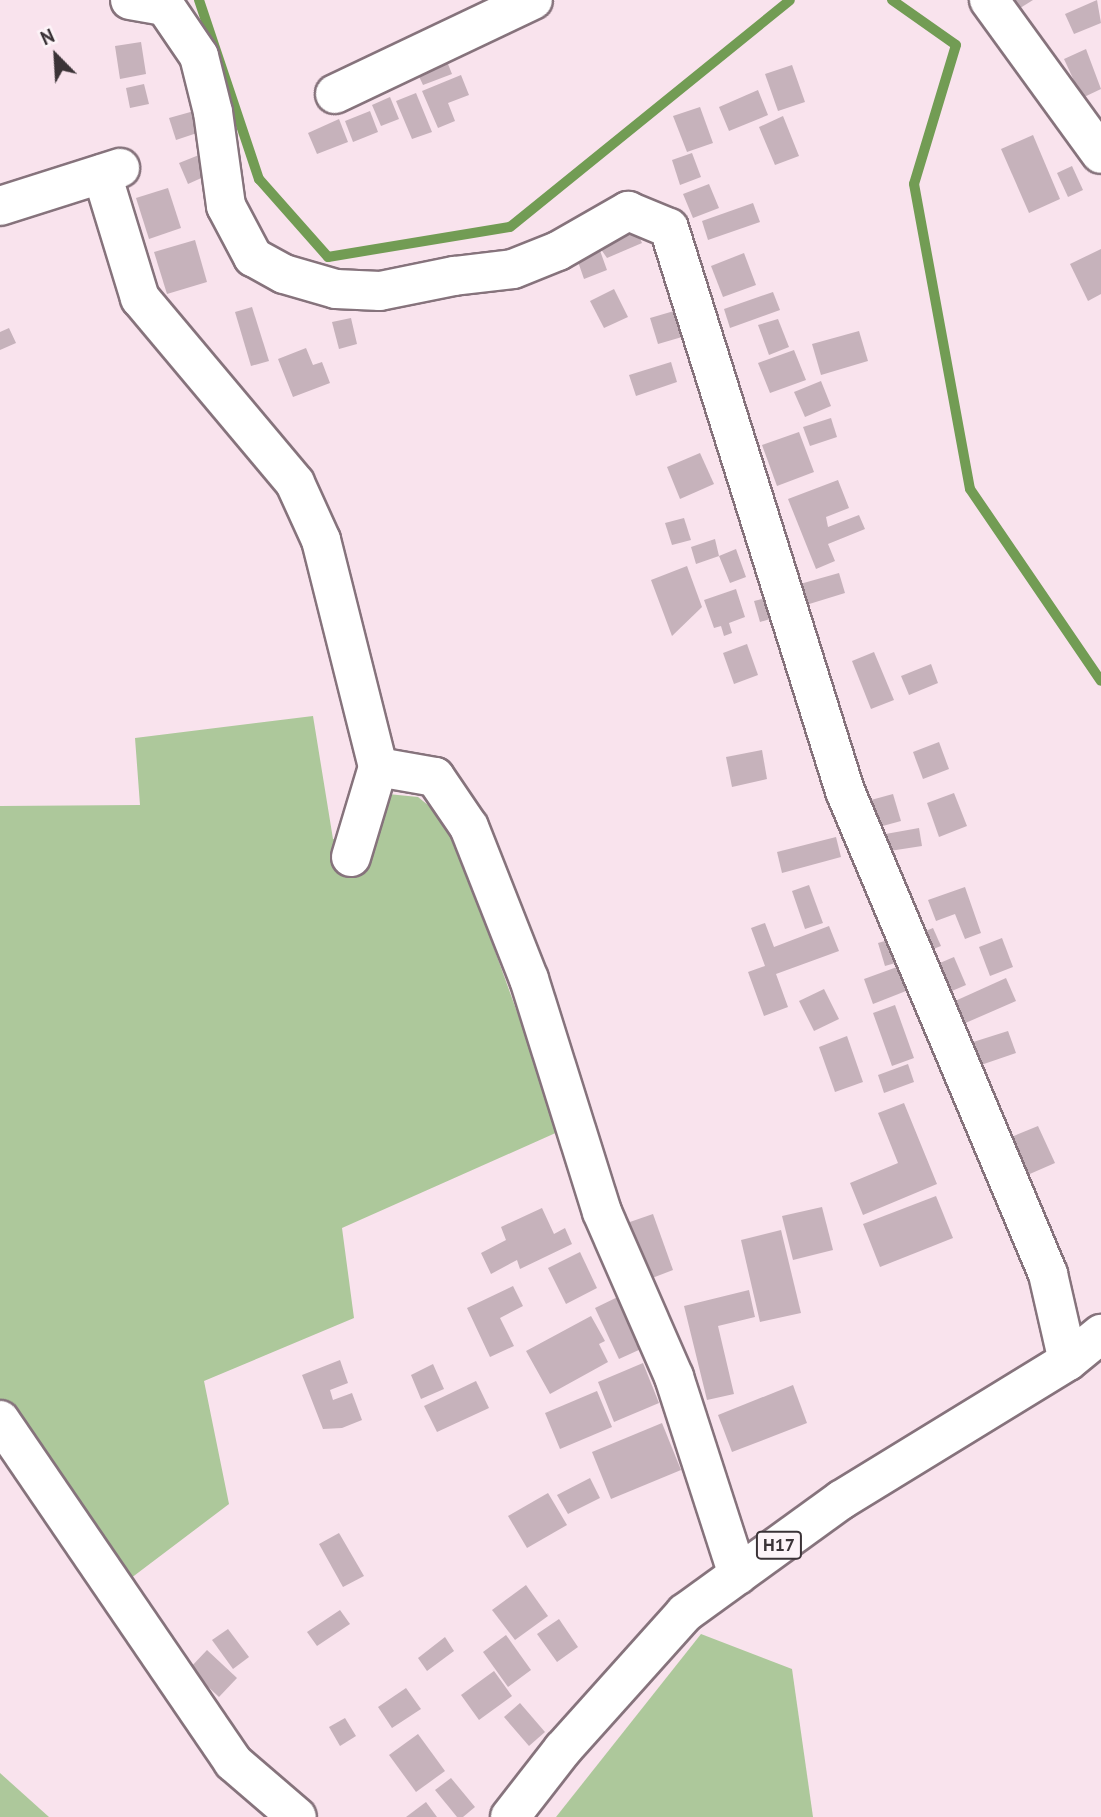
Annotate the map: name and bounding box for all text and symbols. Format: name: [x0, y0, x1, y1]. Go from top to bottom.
north arrow: [21, 21, 91, 91]
text: N: [37, 23, 58, 50]
road number: H17: [754, 1530, 804, 1560]

